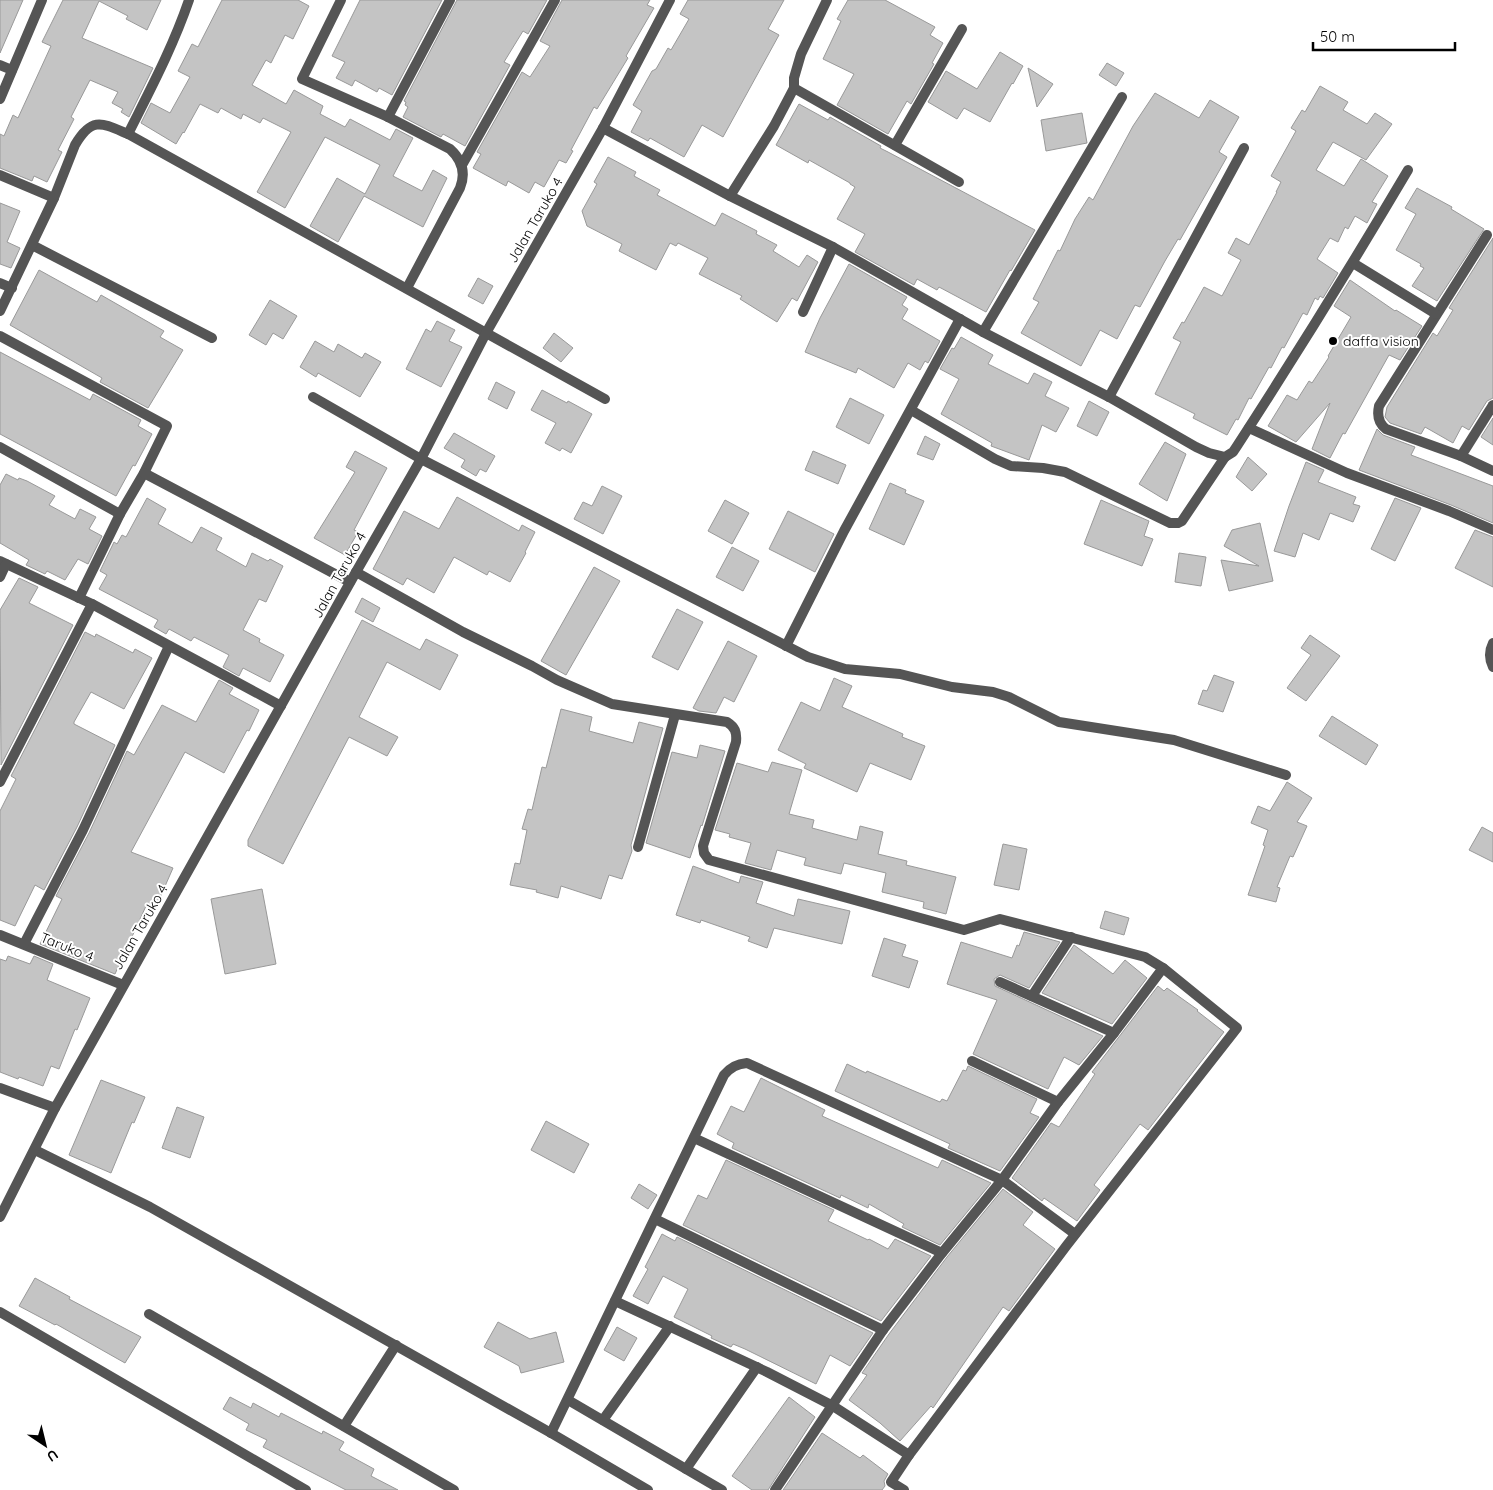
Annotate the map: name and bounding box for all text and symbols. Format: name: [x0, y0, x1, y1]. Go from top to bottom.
scale bar: [1313, 20, 1456, 52]
text: 50 m: [1320, 27, 1355, 46]
street label: Jalan Taruko 4: [503, 174, 567, 266]
place label: daffa vision: [1343, 332, 1419, 350]
marker: daffa vision: [1327, 335, 1339, 347]
street label: Jalan Taruko 4: [308, 529, 370, 621]
street label: Jalan Taruko 4: [108, 881, 172, 973]
street label: Taruko 4: [38, 928, 96, 966]
north arrow: [20, 1420, 70, 1470]
text: U: [43, 1445, 62, 1466]

